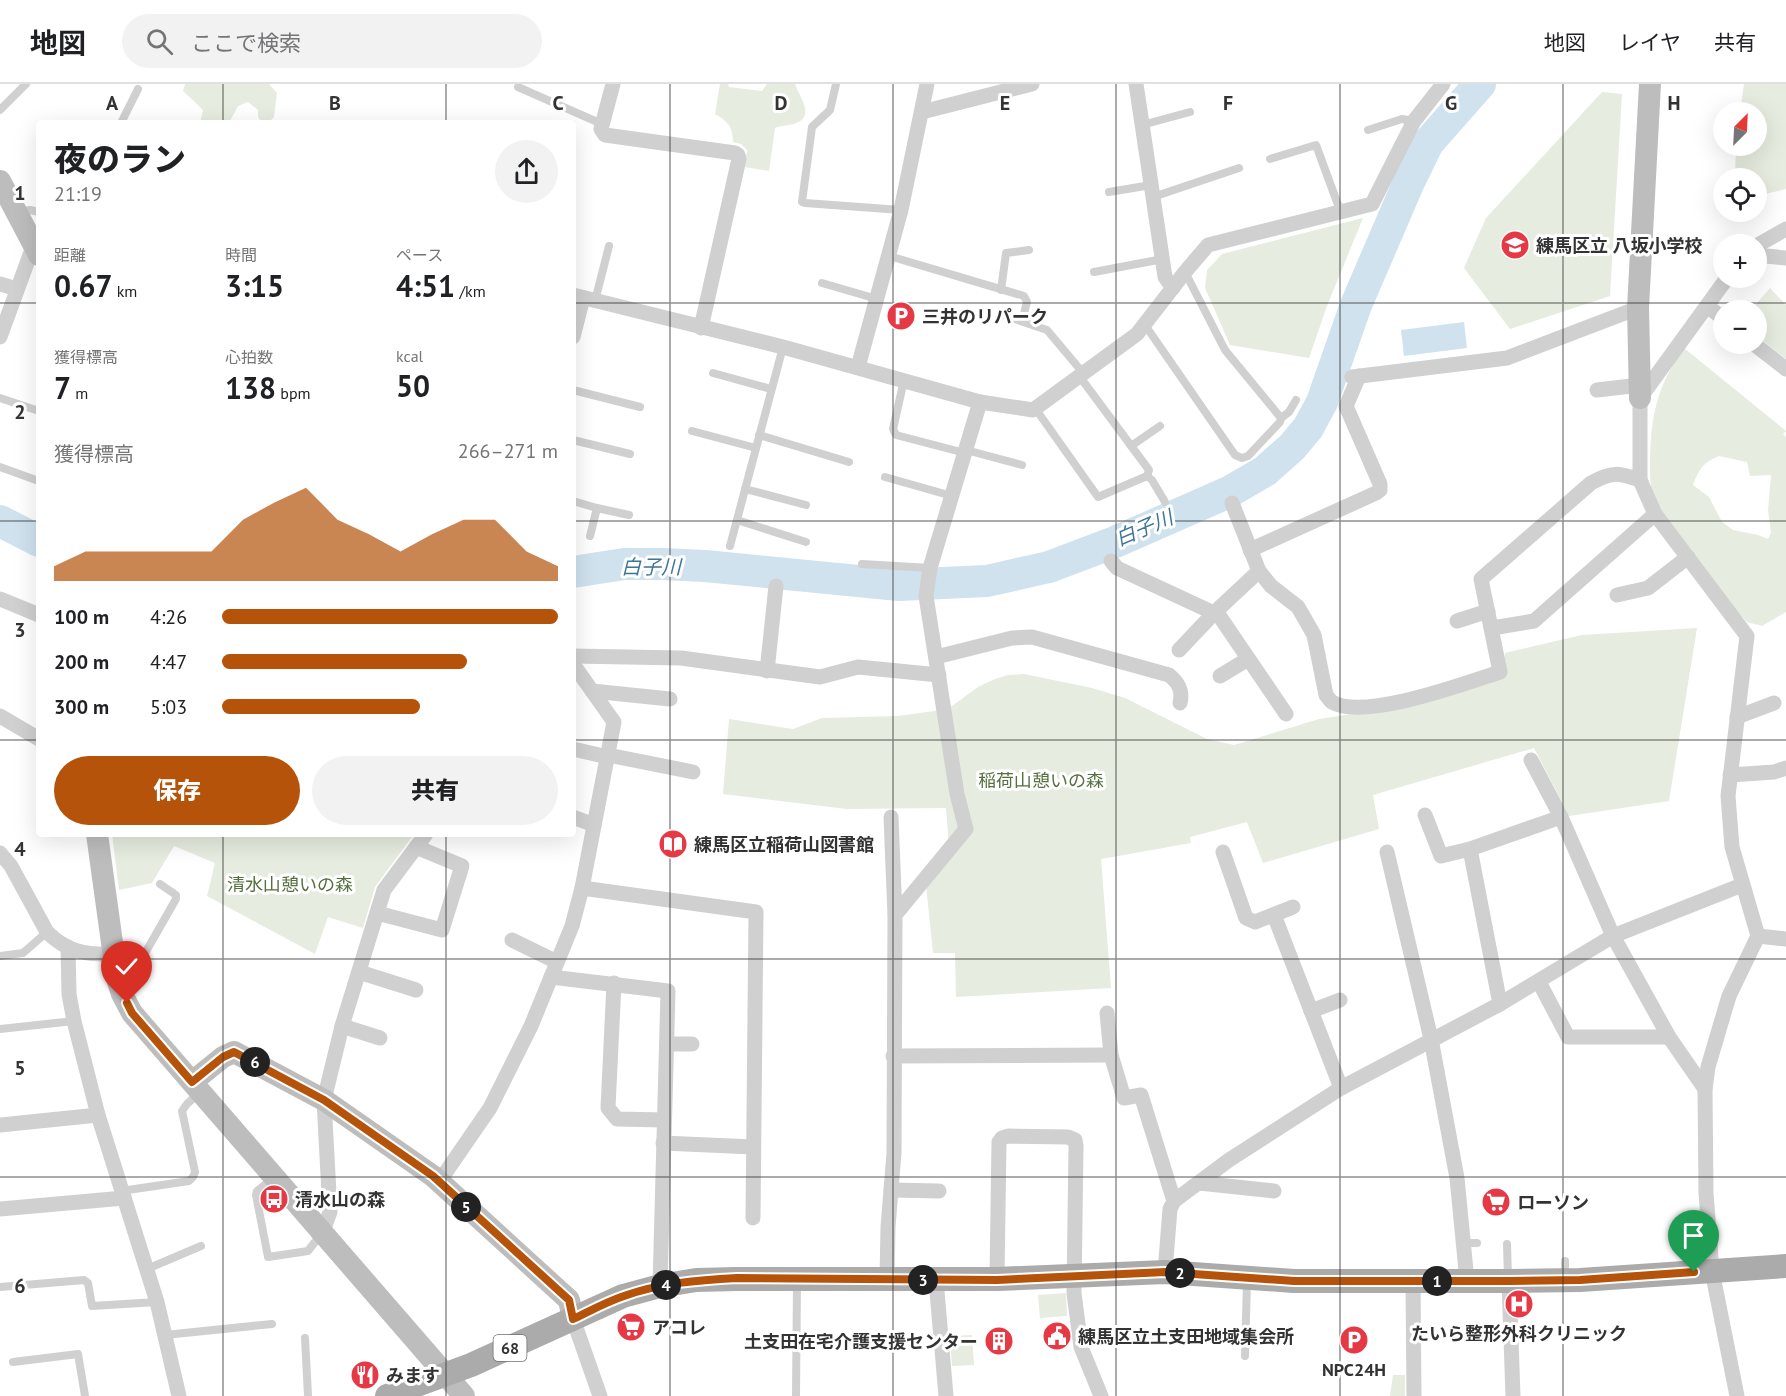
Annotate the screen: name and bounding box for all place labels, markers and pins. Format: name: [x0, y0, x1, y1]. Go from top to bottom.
school or university icon: 練馬区立 八坂小学校: [1499, 229, 1531, 261]
place label: 練馬区立 八坂小学校: [1536, 234, 1703, 257]
parking icon: 三井のリパーク: [885, 300, 917, 332]
place label: 三井のリパーク: [922, 305, 1048, 328]
library icon: 練馬区立稲荷山図書館: [657, 828, 689, 860]
place label: 練馬区立稲荷山図書館: [694, 833, 874, 856]
pin: [101, 941, 152, 1003]
pin: 6: [240, 1047, 270, 1077]
bus stop icon: 清水山の森: [258, 1183, 290, 1215]
supermarket icon: ローソン: [1480, 1186, 1512, 1218]
place label: 清水山の森: [295, 1188, 385, 1211]
place label: ローソン: [1517, 1191, 1589, 1214]
pin: 5: [451, 1192, 481, 1222]
pin: [1668, 1210, 1719, 1272]
pin: 2: [1165, 1258, 1195, 1288]
pin: 3: [908, 1265, 938, 1295]
pin: 1: [1422, 1266, 1452, 1296]
pin: 4: [651, 1270, 681, 1300]
hospital icon: たいら整形外科クリニック: [1503, 1288, 1535, 1320]
supermarket icon: アコレ: [615, 1311, 647, 1343]
place label: アコレ: [652, 1316, 706, 1339]
public building icon: 練馬区立土支田地域集会所: [1041, 1320, 1073, 1352]
place label: たいら整形外科クリニック: [1411, 1322, 1627, 1345]
parking icon: NPC24H: [1338, 1324, 1370, 1356]
building icon: 土支田在宅介護支援センター: [983, 1325, 1015, 1357]
place label: 練馬区立土支田地域集会所: [1078, 1325, 1294, 1348]
place label: 土支田在宅介護支援センター: [744, 1330, 978, 1353]
place label: NPC24H: [1322, 1358, 1386, 1381]
restaurant icon: みます: [349, 1359, 381, 1391]
place label: みます: [386, 1364, 440, 1387]

